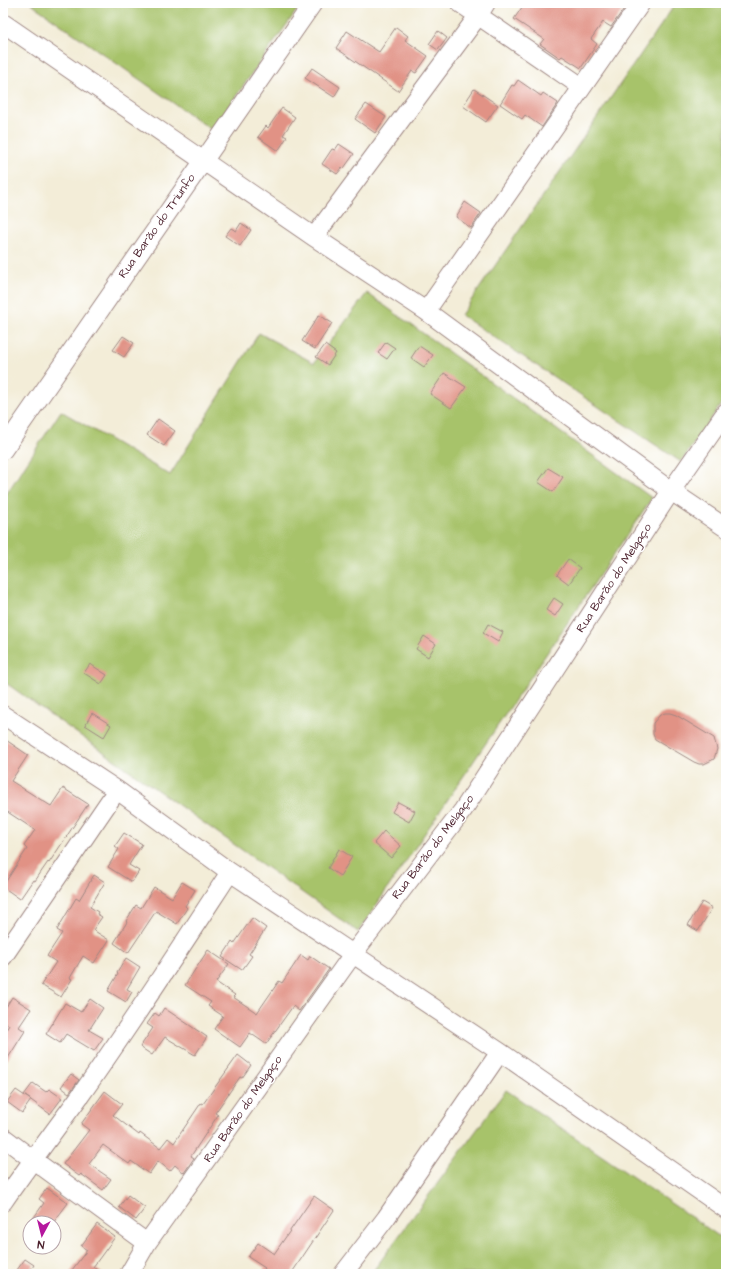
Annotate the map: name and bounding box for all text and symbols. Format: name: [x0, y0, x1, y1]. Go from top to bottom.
street label: Rua Barão do Triunfo: [114, 170, 200, 282]
street label: Rua Barão do Melgaço: [572, 520, 657, 636]
street label: Rua Barão do Melgaço: [388, 791, 479, 903]
street label: Rua Barão do Melgaço: [200, 1052, 287, 1167]
north arrow: [22, 1215, 62, 1255]
text: N: [36, 1237, 45, 1252]

